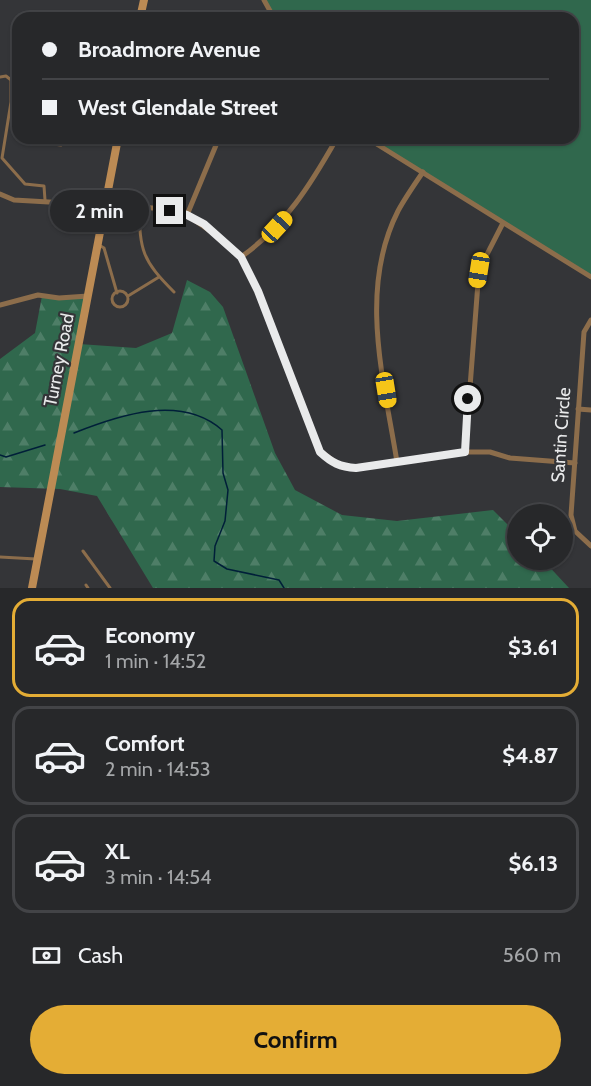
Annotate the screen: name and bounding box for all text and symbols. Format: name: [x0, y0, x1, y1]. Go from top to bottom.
text: Broadmore Avenue: [78, 36, 260, 63]
text: West Glendale Street: [78, 94, 278, 121]
callout: 2 min: [50, 190, 149, 232]
route end: [156, 197, 183, 224]
text: 2 min: [75, 199, 124, 223]
car: [258, 208, 296, 246]
car: [467, 251, 491, 289]
street label: Turney Road: [39, 312, 79, 408]
car: [374, 371, 398, 409]
route start: [454, 385, 481, 412]
street label: Santin Circle: [547, 387, 575, 483]
map controls: [507, 504, 573, 570]
button: locate: [507, 504, 573, 570]
icon: car: [33, 621, 87, 675]
text: Economy: [105, 622, 195, 649]
text: $3.61: [508, 634, 558, 661]
text: 1 min · 14:52: [105, 649, 206, 673]
icon: car: [33, 729, 87, 783]
text: Comfort: [105, 730, 184, 757]
text: $4.87: [502, 742, 558, 769]
text: 2 min · 14:53: [105, 757, 211, 781]
icon: car: [33, 837, 87, 891]
text: XL: [105, 838, 130, 865]
text: $6.13: [508, 850, 558, 877]
text: 3 min · 14:54: [105, 865, 212, 889]
icon: cash: [30, 939, 63, 972]
text: Cash: [78, 942, 123, 969]
text: 560 m: [503, 943, 561, 967]
button: Confirm: [30, 1005, 561, 1074]

